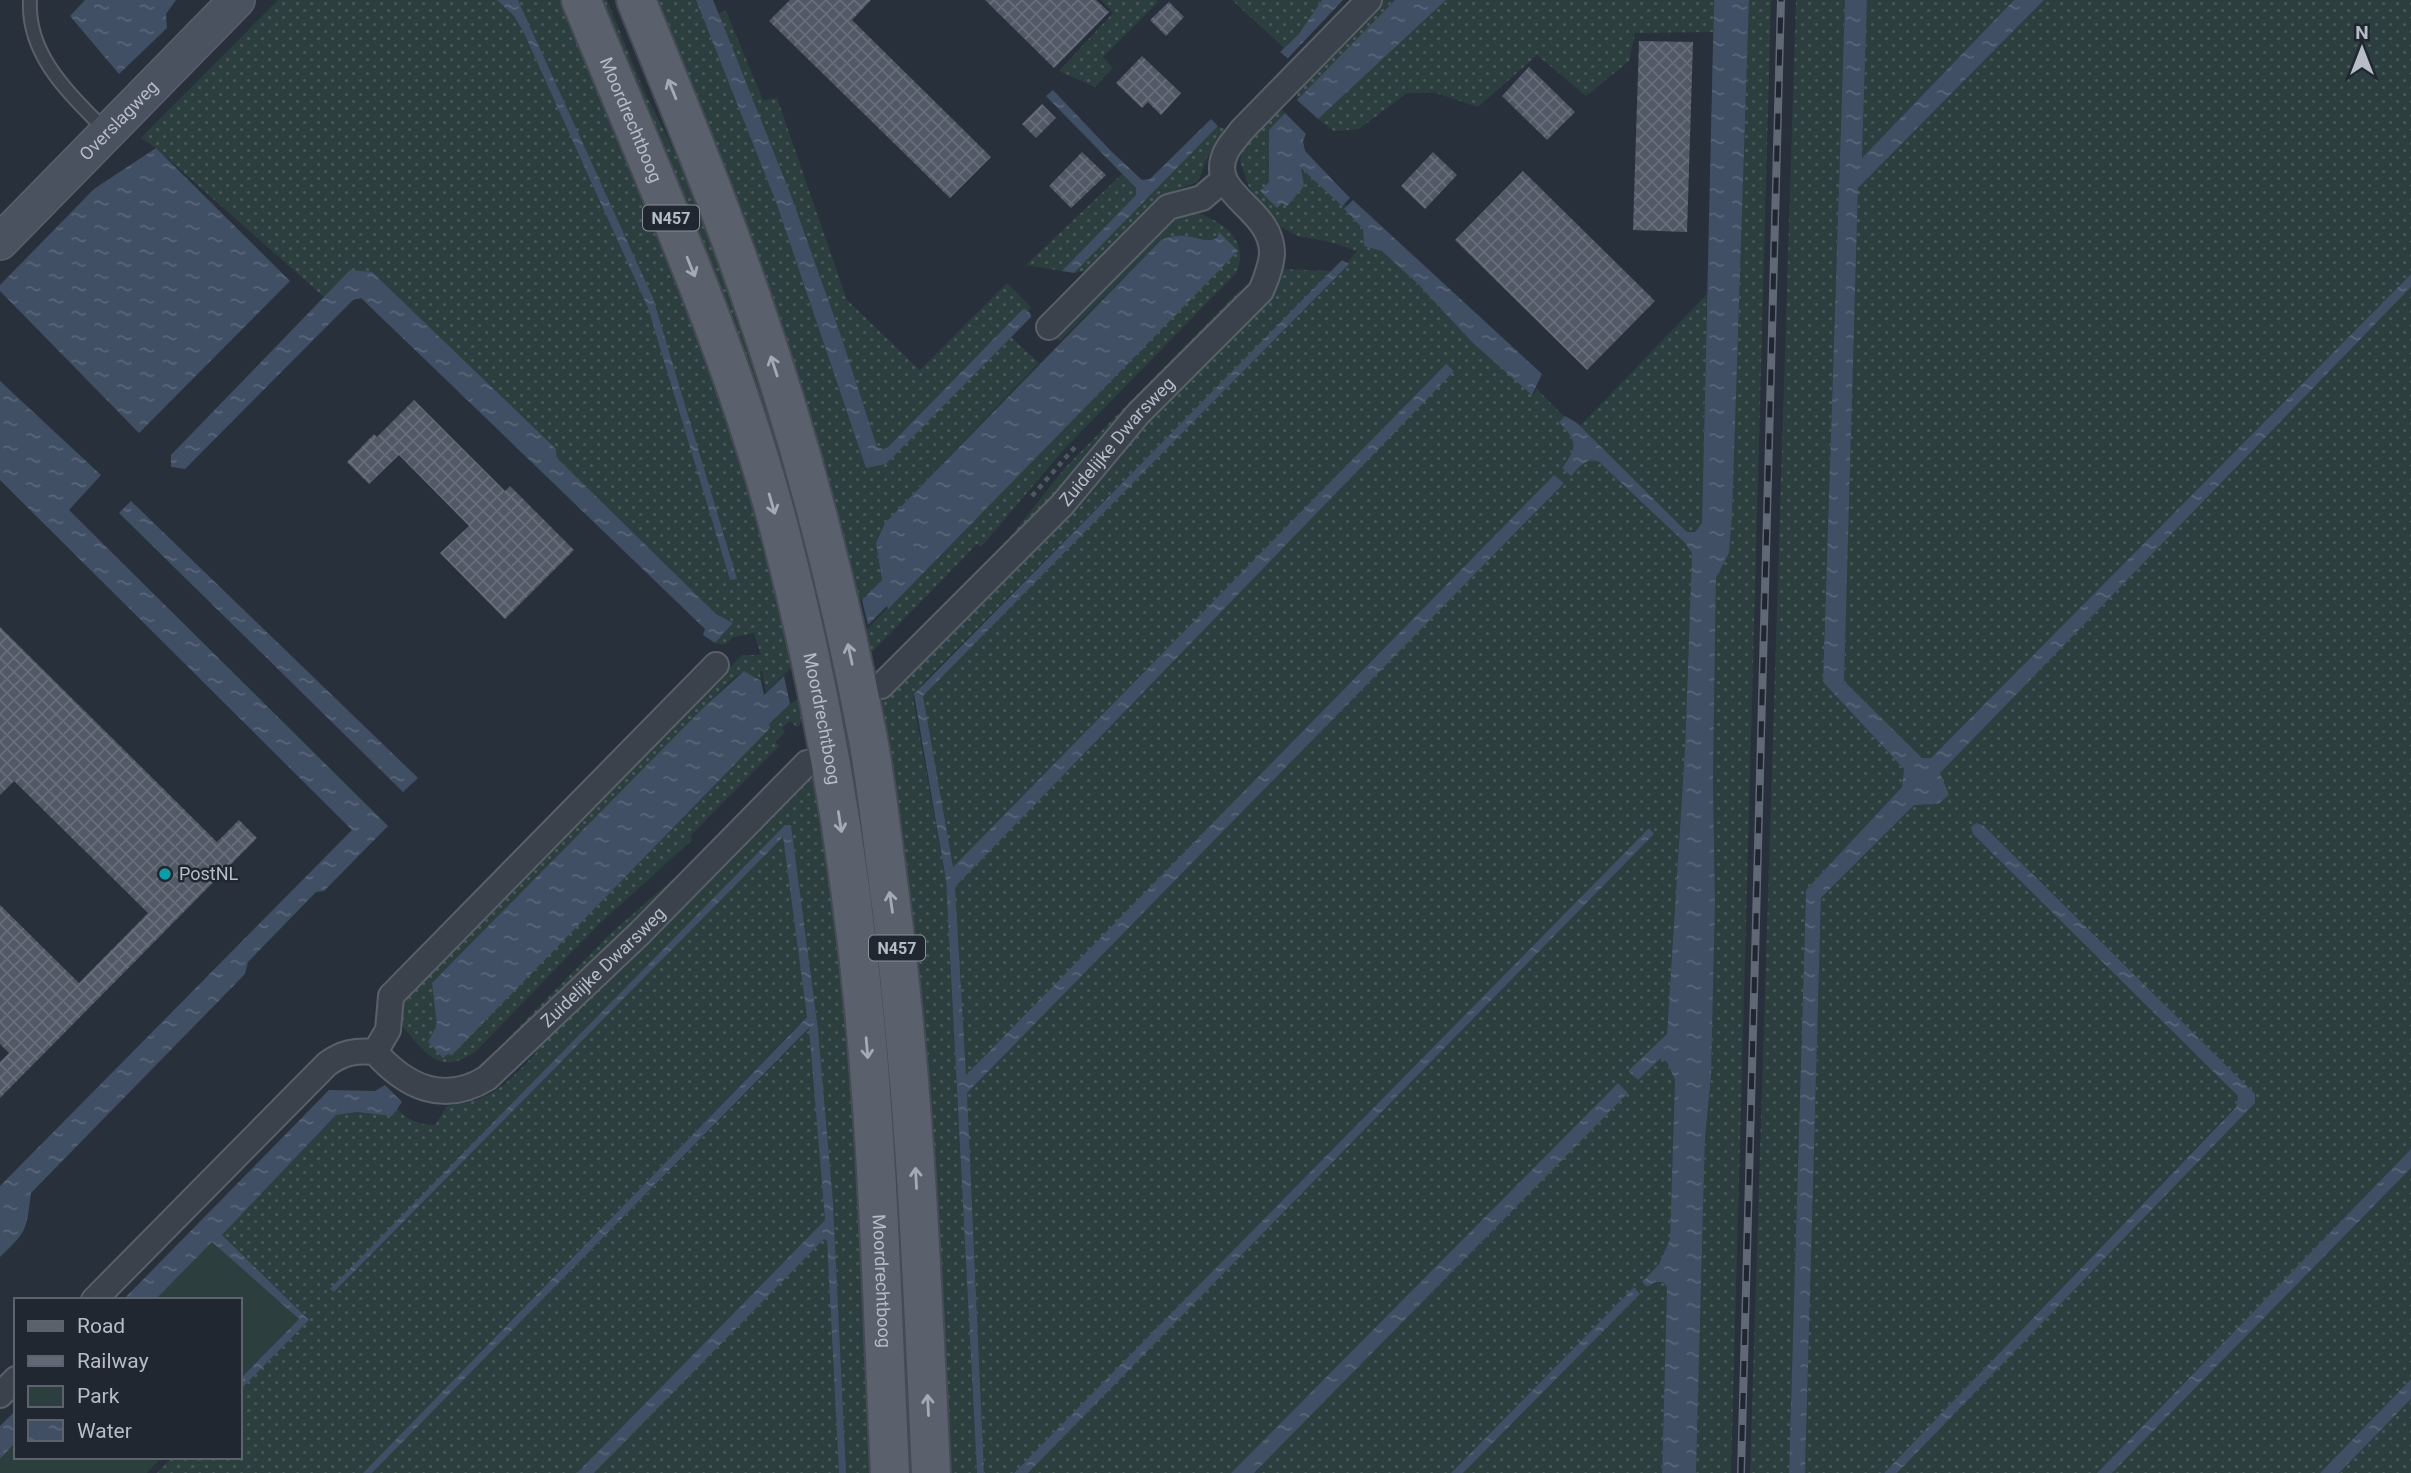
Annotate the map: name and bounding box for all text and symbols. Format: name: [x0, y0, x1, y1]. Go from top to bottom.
north arrow: [2327, 14, 2397, 84]
text: N: [2355, 21, 2369, 44]
street label: Moordrechtboog: [596, 54, 667, 186]
street label: Overslagweg: [75, 76, 162, 164]
one-way arrow: [665, 78, 678, 100]
road number: N457: [643, 206, 699, 230]
one-way arrow: [685, 255, 698, 277]
one-way arrow: [767, 356, 780, 378]
street label: Zuidelijke Dwarsweg: [1055, 372, 1179, 510]
one-way arrow: [766, 492, 779, 515]
one-way arrow: [842, 643, 856, 666]
street label: Moordrechtboog: [799, 651, 845, 786]
one-way arrow: [834, 810, 847, 833]
place label: PostNL: [179, 863, 239, 884]
marker: PostNL: [157, 866, 173, 882]
one-way arrow: [884, 892, 897, 914]
street label: Zuidelijke Dwarsweg: [536, 903, 670, 1031]
road number: N457: [869, 936, 925, 960]
one-way arrow: [861, 1036, 874, 1059]
one-way arrow: [909, 1167, 922, 1189]
street label: Moordrechtboog: [869, 1214, 896, 1348]
legend: [14, 1298, 242, 1459]
text: Road: [77, 1314, 125, 1338]
text: Railway: [77, 1349, 149, 1373]
text: Park: [77, 1384, 120, 1408]
one-way arrow: [921, 1394, 934, 1417]
text: Water: [77, 1419, 132, 1443]

